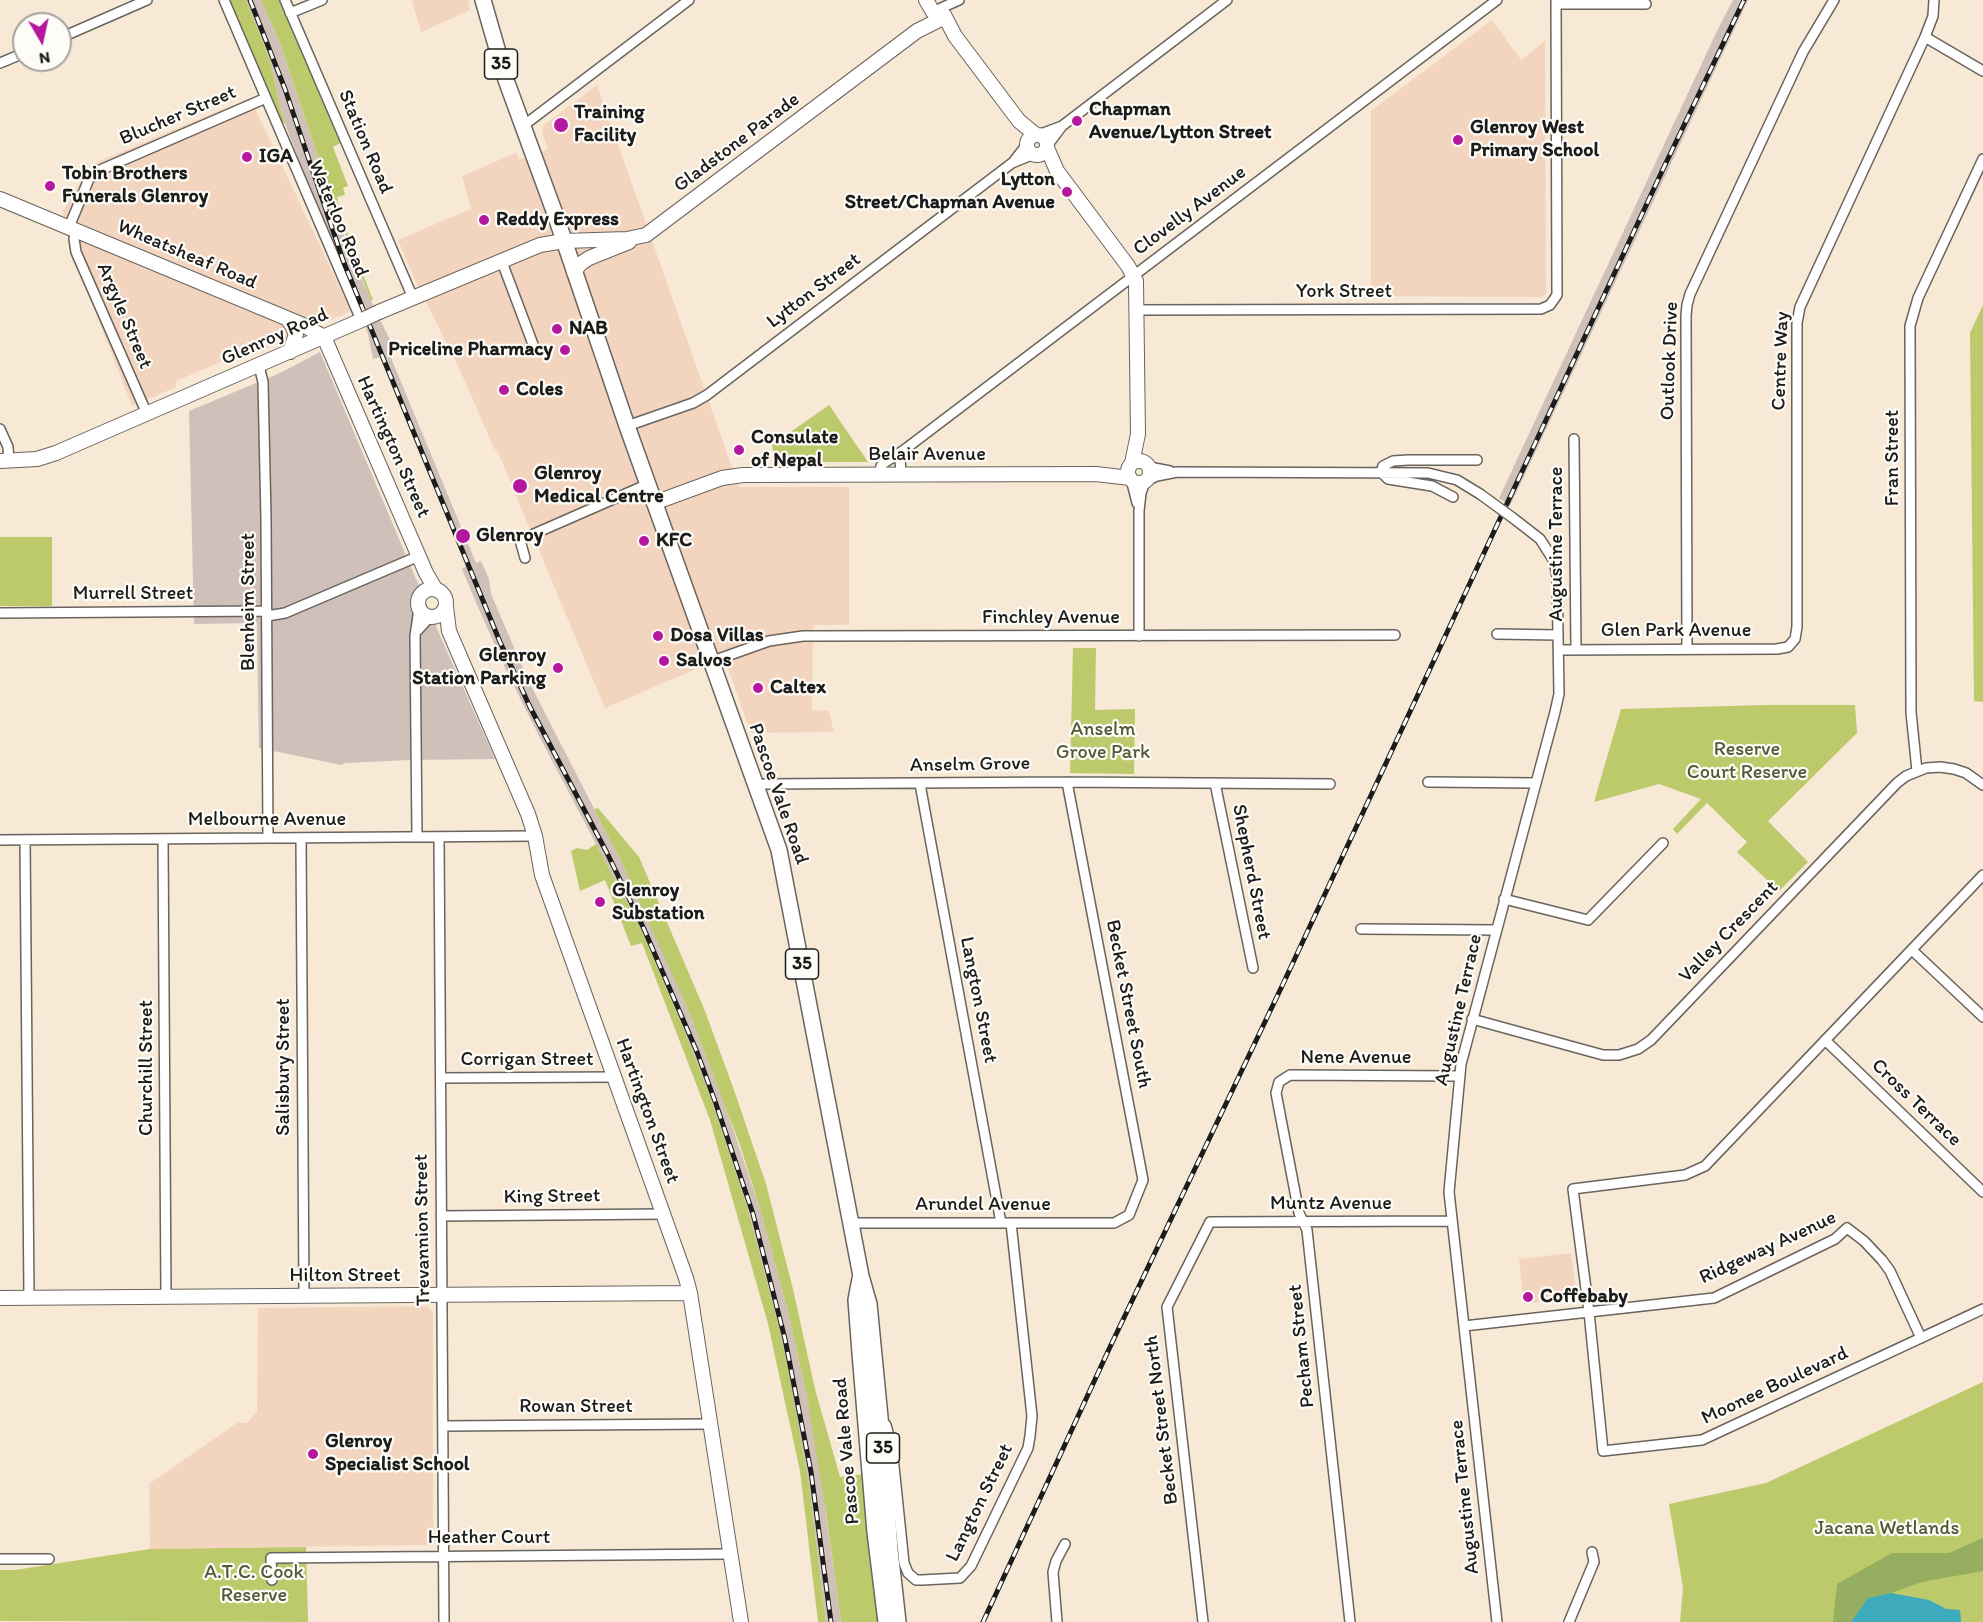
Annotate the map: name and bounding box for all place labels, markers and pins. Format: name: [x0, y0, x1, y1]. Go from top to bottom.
place label: Chapman Avenue/Lytton Street: [1089, 98, 1272, 145]
place label: Training Facility: [574, 101, 645, 148]
marker: Chapman Avenue/Lytton Street: [1070, 114, 1084, 128]
marker: Training Facility: [552, 116, 570, 134]
place label: Glenroy West Primary School: [1470, 116, 1599, 163]
marker: Glenroy West Primary School: [1451, 133, 1465, 147]
place label: IGA: [259, 145, 293, 169]
marker: IGA: [240, 150, 254, 164]
place label: Tobin Brothers Funerals Glenroy: [62, 162, 208, 209]
place label: Lytton Street/Chapman Avenue: [845, 168, 1055, 215]
marker: Tobin Brothers Funerals Glenroy: [43, 179, 57, 193]
marker: Lytton Street/Chapman Avenue: [1060, 185, 1074, 199]
place label: Reddy Express: [496, 208, 619, 232]
marker: Reddy Express: [477, 213, 491, 227]
place label: NAB: [569, 317, 608, 341]
marker: NAB: [550, 322, 564, 336]
place label: Priceline Pharmacy: [388, 338, 553, 362]
marker: Priceline Pharmacy: [558, 343, 572, 357]
place label: Coles: [516, 378, 563, 402]
marker: Coles: [497, 383, 511, 397]
place label: Consulate of Nepal: [751, 426, 838, 473]
marker: Consulate of Nepal: [732, 443, 746, 457]
place label: Glenroy Medical Centre: [534, 462, 664, 509]
marker: Glenroy Medical Centre: [511, 477, 529, 495]
place label: Glenroy: [476, 524, 543, 548]
marker: Glenroy: [454, 527, 472, 545]
place label: KFC: [656, 529, 692, 553]
marker: KFC: [637, 534, 651, 548]
place label: Dosa Villas: [670, 624, 764, 648]
marker: Dosa Villas: [651, 629, 665, 643]
place label: Glenroy Station Parking: [412, 644, 546, 691]
place label: Salvos: [676, 649, 732, 673]
marker: Salvos: [657, 654, 671, 668]
marker: Glenroy Station Parking: [551, 661, 565, 675]
place label: Caltex: [770, 676, 826, 700]
marker: Caltex: [751, 681, 765, 695]
place label: Glenroy Substation: [612, 879, 704, 926]
marker: Glenroy Substation: [593, 895, 607, 909]
place label: Coffebaby: [1540, 1285, 1628, 1309]
marker: Coffebaby: [1521, 1290, 1535, 1304]
place label: Glenroy Specialist School: [325, 1430, 470, 1477]
marker: Glenroy Specialist School: [306, 1447, 320, 1461]

